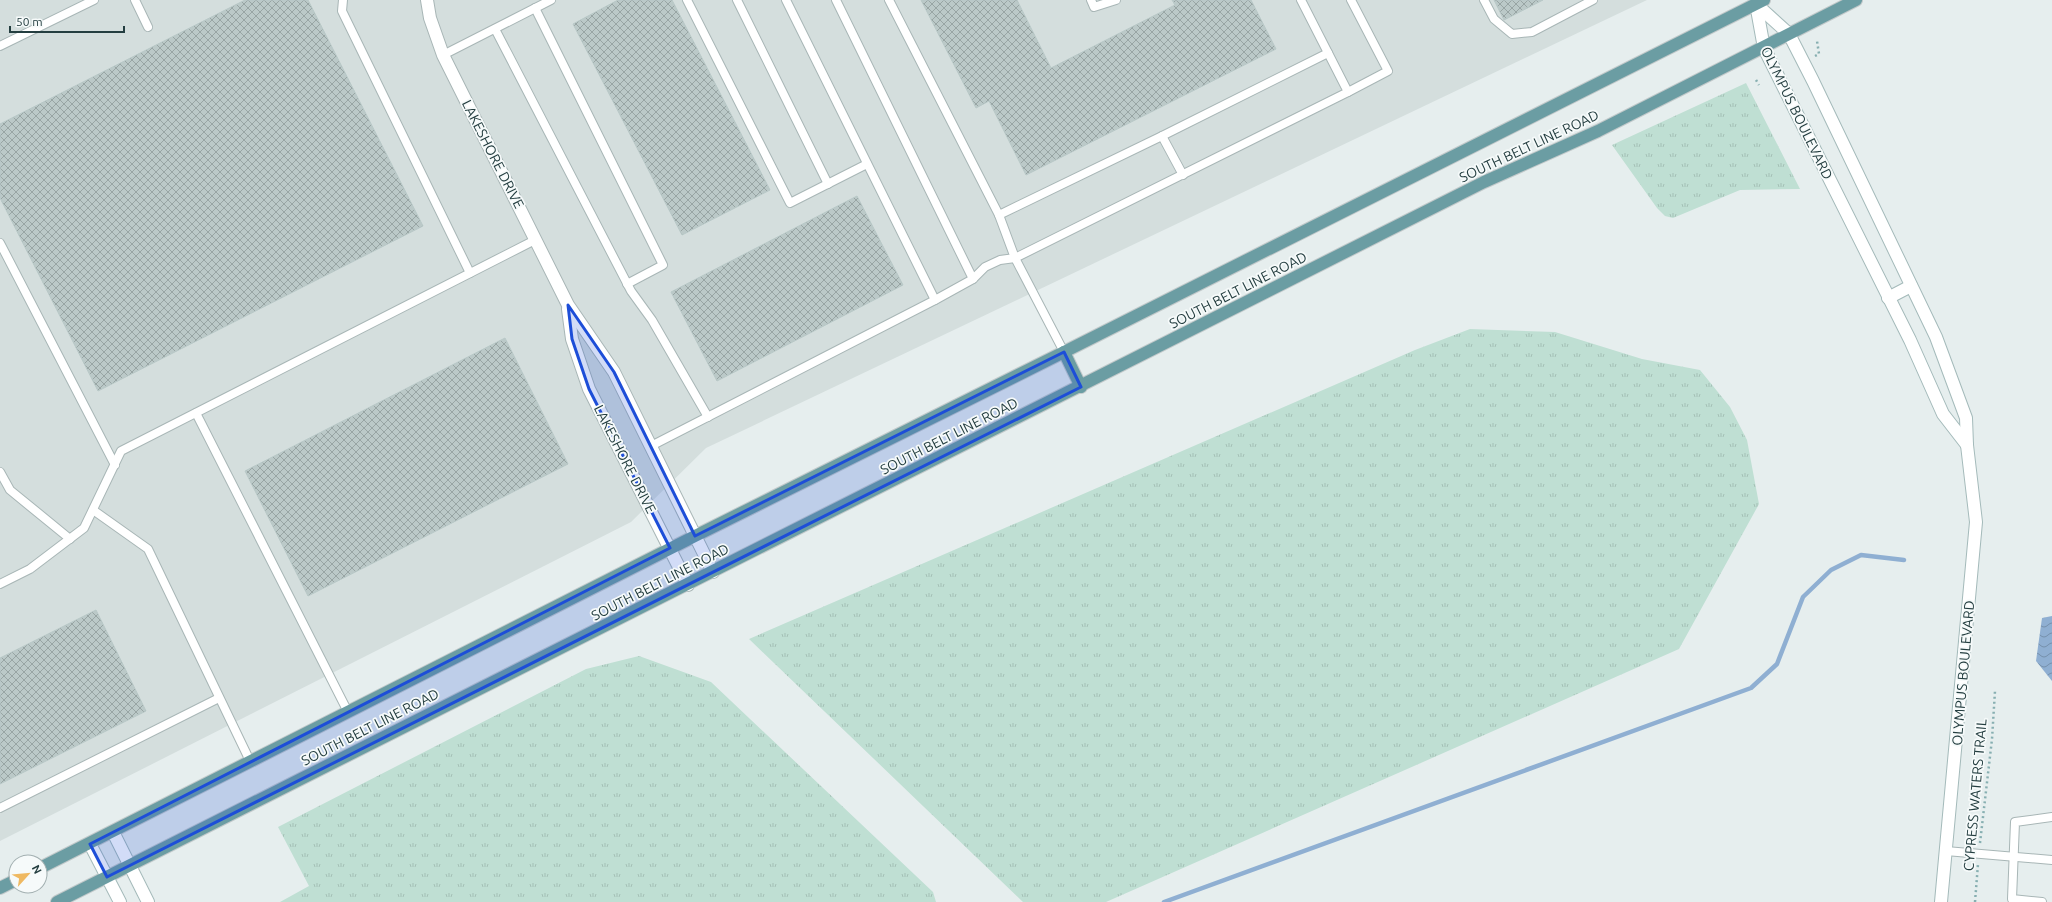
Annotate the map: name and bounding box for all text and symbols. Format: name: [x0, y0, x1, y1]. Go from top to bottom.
scale bar: [10, 8, 124, 34]
text: 50 m: [16, 15, 43, 28]
street label: OLYMPUS BOULEVARD: [1758, 44, 1836, 182]
street label: LAKESHORE DRIVE: [459, 97, 527, 211]
street label: SOUTH BELT LINE ROAD: [1457, 107, 1601, 185]
street label: SOUTH BELT LINE ROAD: [1167, 248, 1310, 332]
street label: SOUTH BELT LINE ROAD: [878, 394, 1021, 478]
street label: LAKESHORE DRIVE: [591, 402, 659, 516]
street label: SOUTH BELT LINE ROAD: [589, 540, 732, 624]
street label: OLYMPUS BOULEVARD: [1949, 600, 1977, 746]
street label: SOUTH BELT LINE ROAD: [299, 685, 442, 769]
street label: CYPRESS WATERS TRAIL: [1960, 718, 1990, 872]
north arrow: [8, 854, 48, 894]
text: N: [30, 863, 44, 876]

